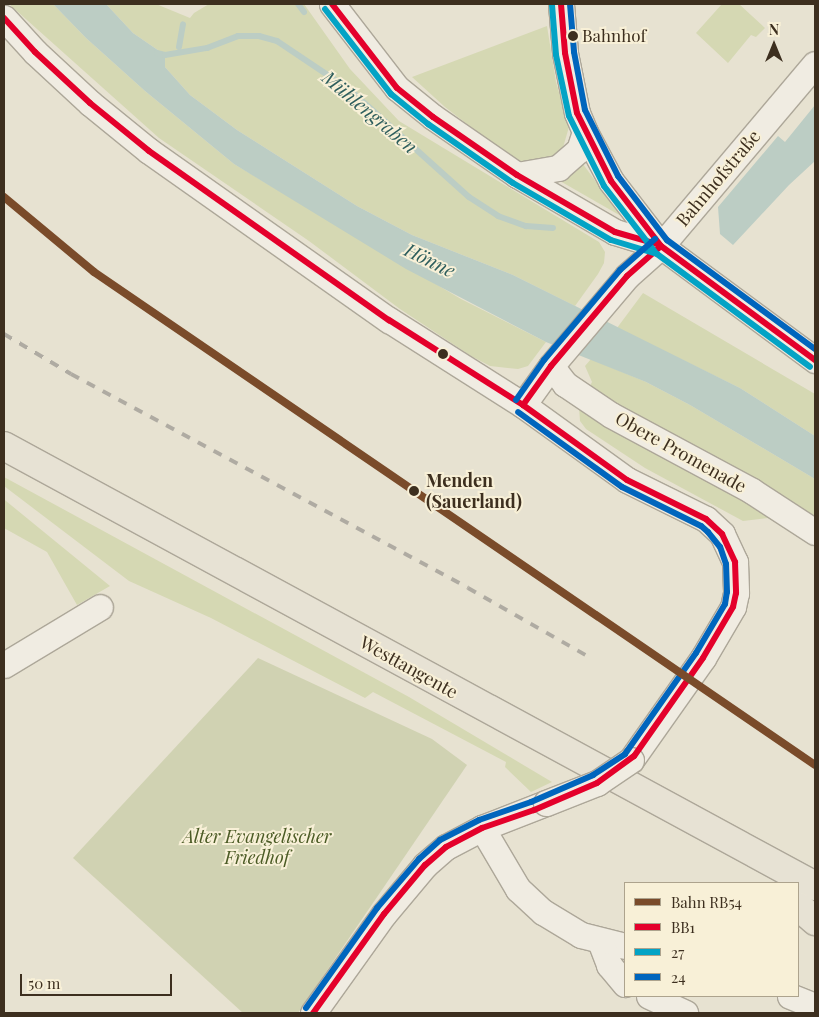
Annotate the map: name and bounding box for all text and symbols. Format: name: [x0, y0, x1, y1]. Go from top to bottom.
north arrow: [749, 20, 799, 70]
text: N: [769, 20, 779, 39]
place label: Bahnhof: [582, 26, 646, 46]
marker: Bahnhof: [568, 31, 578, 41]
water label: Mühlengraben: [318, 66, 422, 158]
street label: Bahnhofstraße: [671, 125, 765, 231]
water label: Hönne: [401, 238, 459, 282]
unlabelled marker: [438, 349, 448, 359]
street label: Obere Promenade: [612, 407, 750, 497]
place label: Menden (Sauerland): [426, 470, 522, 512]
marker: Menden (Sauerland): [405, 482, 423, 500]
street label: Westtangente: [356, 631, 462, 703]
park label: Alter Evangelischer Friedhof: [183, 826, 331, 869]
legend: [624, 882, 799, 997]
text: Bahn RB54: [671, 892, 742, 912]
text: BB1: [671, 917, 695, 937]
text: 27: [671, 942, 684, 962]
scale bar: [22, 964, 175, 996]
text: 24: [671, 967, 686, 987]
text: 50 m: [28, 973, 60, 993]

